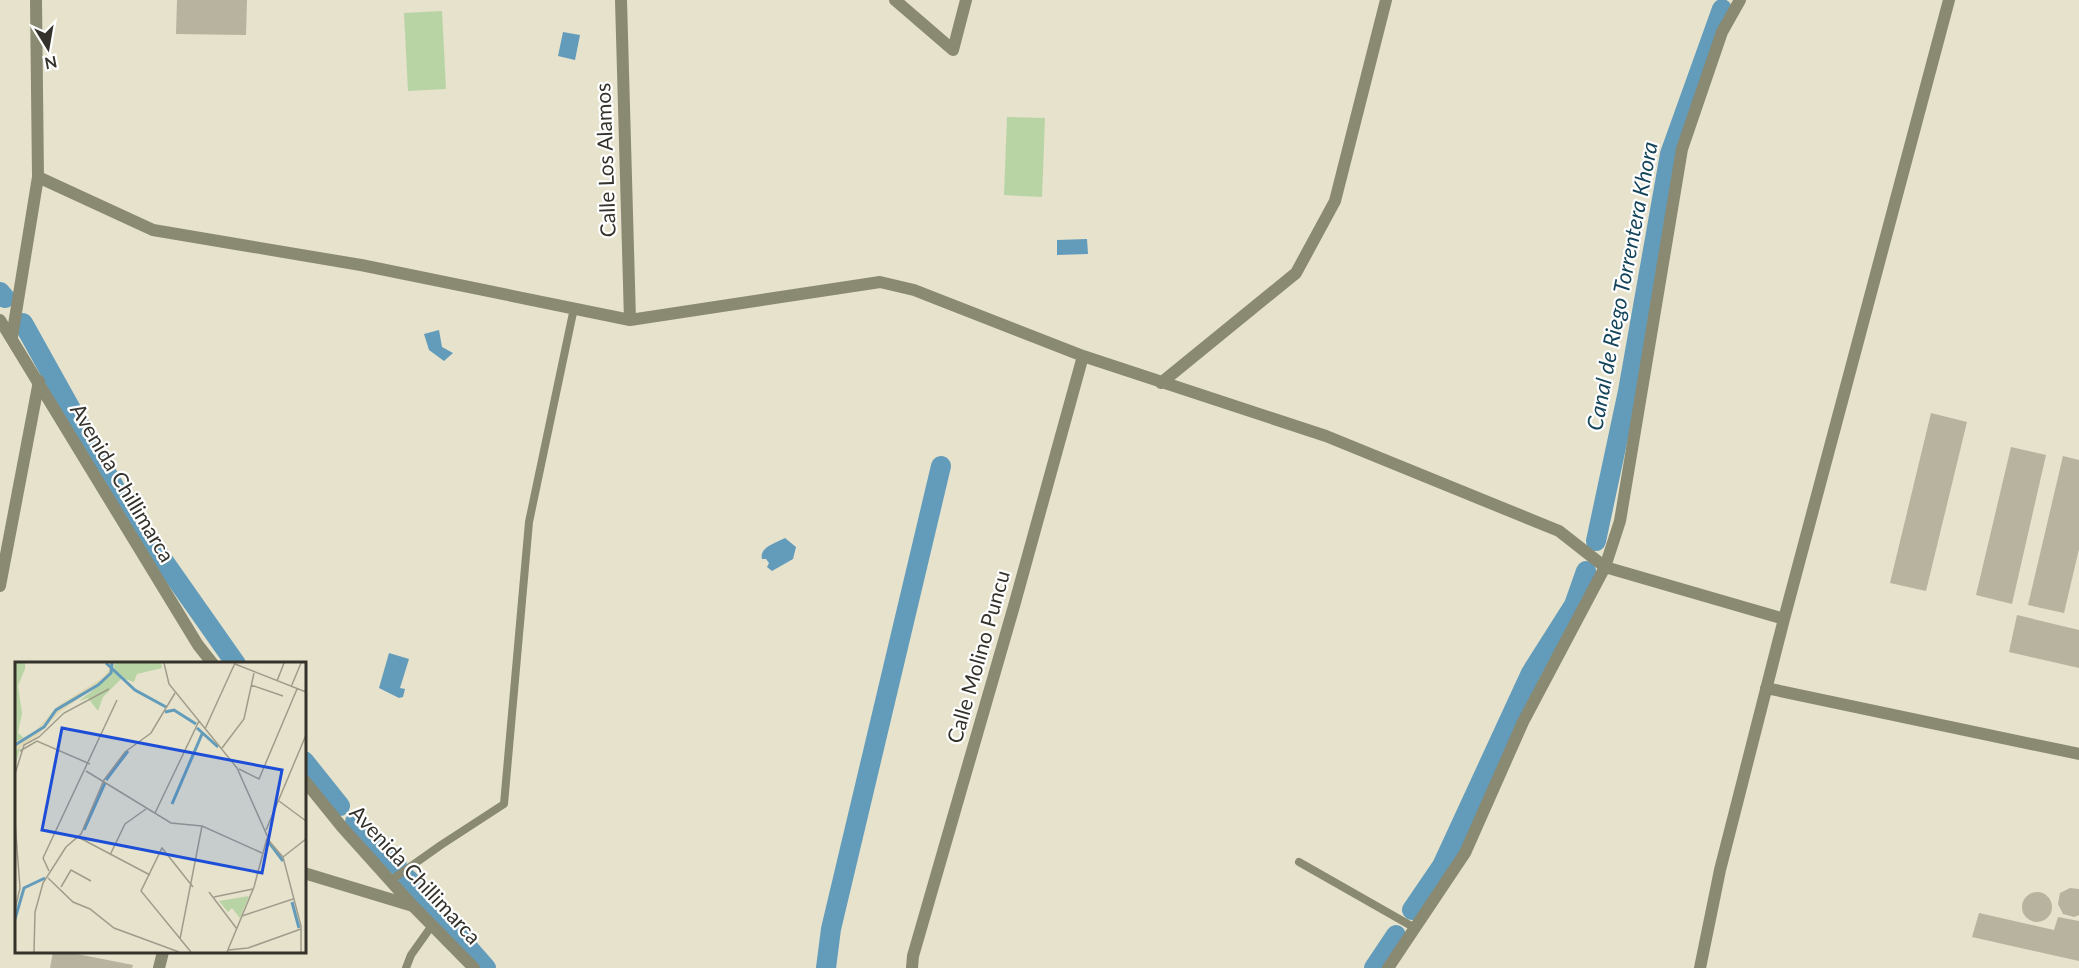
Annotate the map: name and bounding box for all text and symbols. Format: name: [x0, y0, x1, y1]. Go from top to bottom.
north arrow: [18, 18, 78, 78]
text: N: [43, 53, 59, 74]
street label: Calle Los Alamos: [589, 82, 620, 238]
water label: Canal de Riego Torrentera Khora: [1580, 139, 1663, 433]
street label: Avenida Chillimarca: [66, 398, 180, 566]
street label: Calle Molino Puncu: [941, 567, 1014, 746]
inset map: [15, 662, 306, 953]
street label: Avenida Chillimarca: [345, 799, 487, 948]

